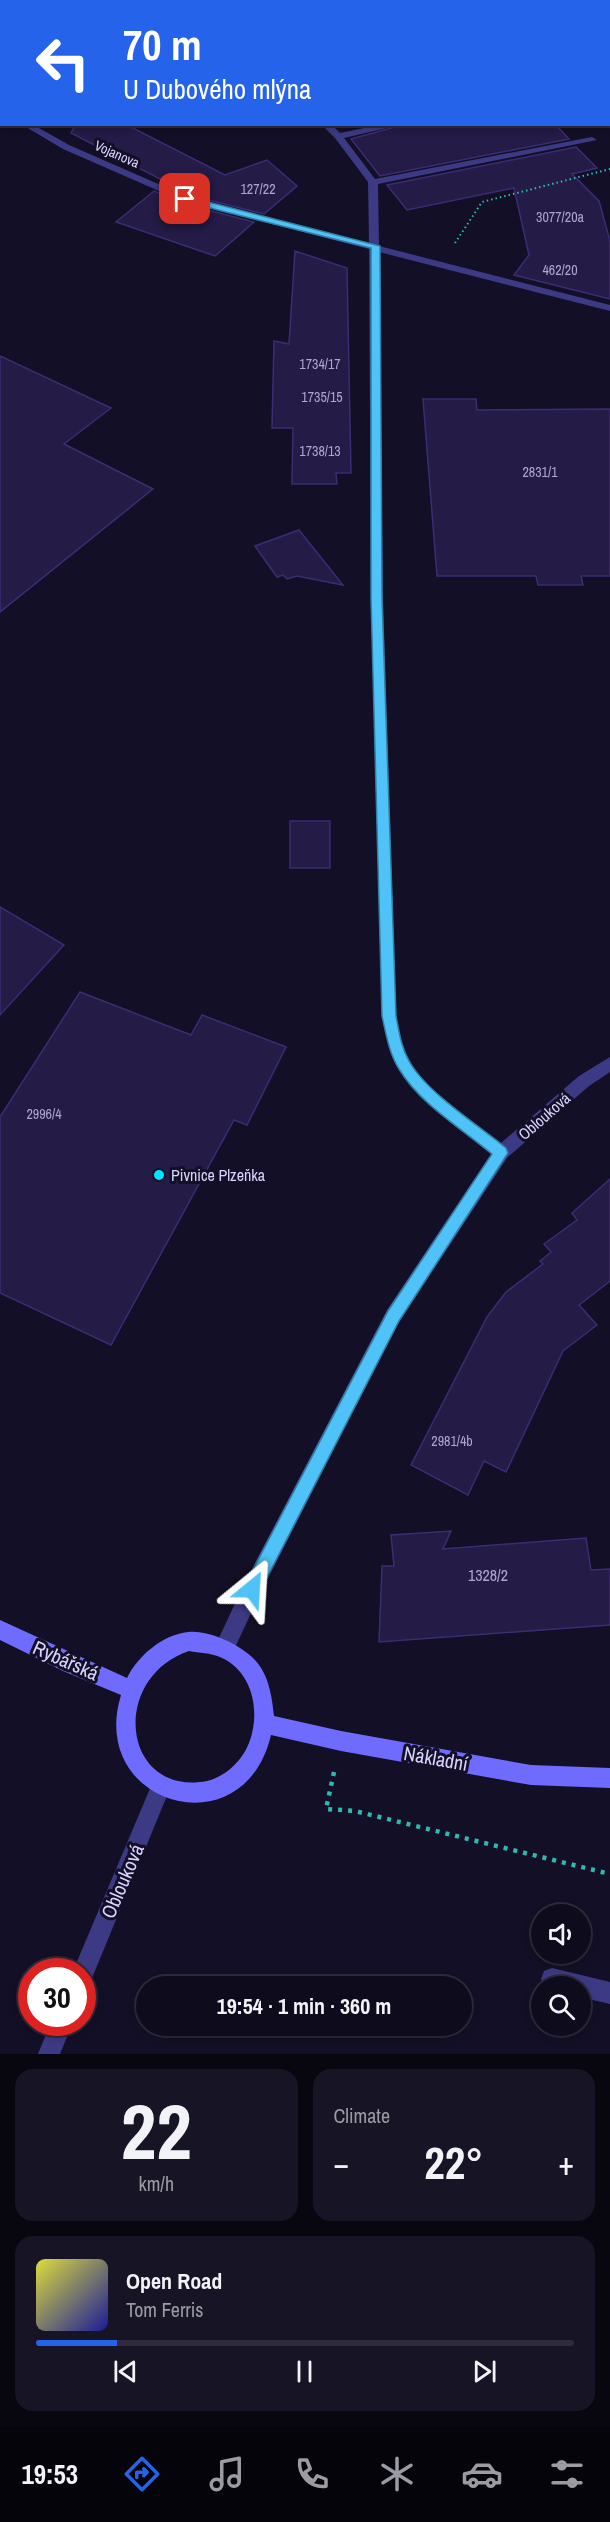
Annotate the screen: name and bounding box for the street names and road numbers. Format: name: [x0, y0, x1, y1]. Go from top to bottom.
street label: Vojanova: [92, 136, 143, 172]
street label: Oblouková: [513, 1087, 575, 1145]
street label: Rybářská: [29, 1634, 103, 1686]
street label: Nákladní: [402, 1739, 471, 1777]
street label: Oblouková: [94, 1840, 150, 1922]

